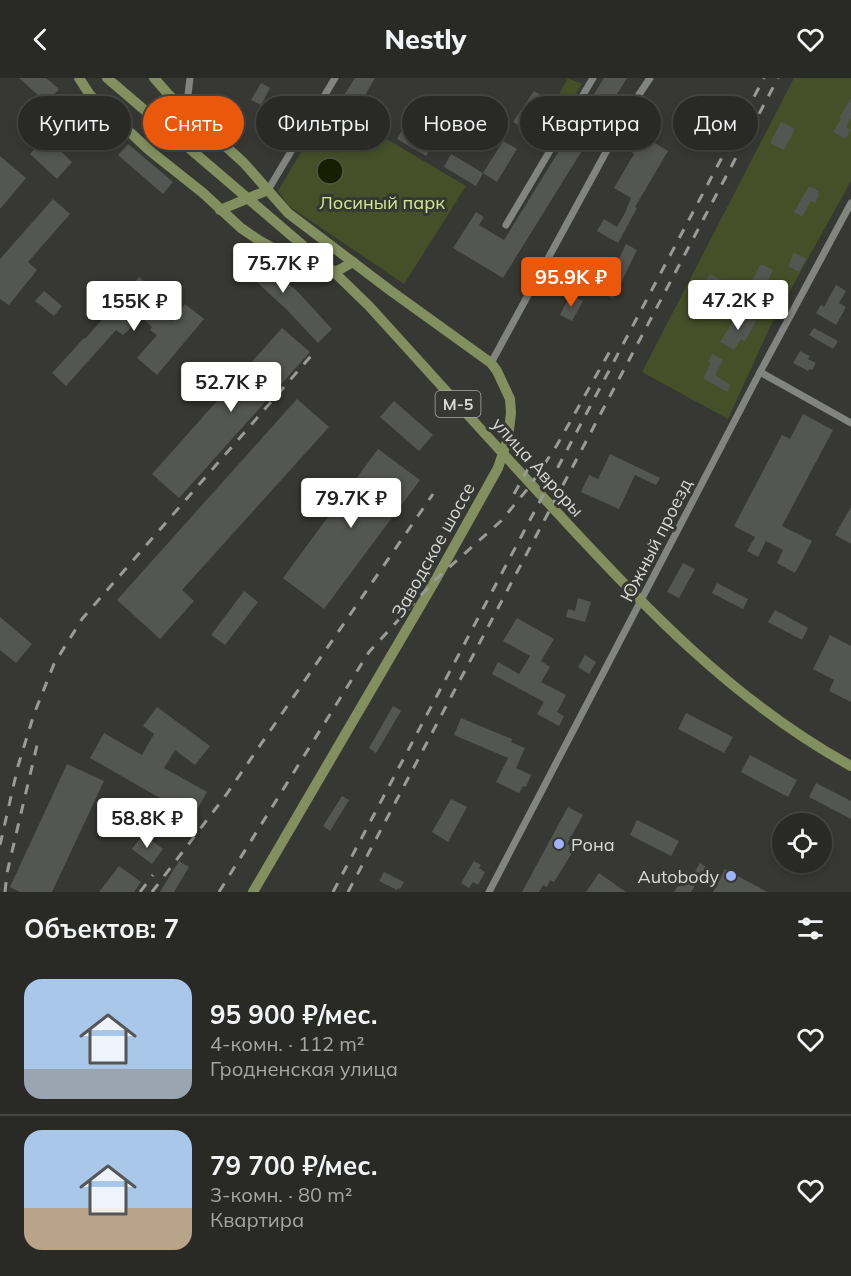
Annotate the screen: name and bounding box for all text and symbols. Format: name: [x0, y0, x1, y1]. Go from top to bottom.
text: Nestly: [385, 22, 466, 56]
icon: back: [24, 23, 57, 56]
icon: heart: [794, 23, 827, 56]
chip: Купить: [18, 96, 131, 150]
chip: Снять: [143, 96, 244, 150]
chip: Фильтры: [256, 96, 390, 150]
chip: Новое: [402, 96, 508, 150]
chip: Квартира: [520, 96, 661, 150]
chip: Дом: [673, 96, 758, 150]
park label: Лосиный парк: [319, 191, 445, 214]
pin: 75.7K ₽: [228, 243, 338, 294]
text: 75.7K ₽: [247, 250, 319, 275]
pin: 95.9K ₽: [516, 257, 626, 308]
text: 95.9K ₽: [535, 264, 607, 289]
pin: 47.2K ₽: [683, 280, 793, 331]
pin: 155K ₽: [85, 281, 183, 332]
text: 47.2K ₽: [702, 287, 774, 312]
text: 155K ₽: [101, 288, 167, 313]
pin: 52.7K ₽: [176, 362, 286, 413]
text: 52.7K ₽: [195, 369, 267, 394]
road number: М-5: [436, 391, 480, 417]
street label: улица Авроры: [487, 412, 589, 522]
street label: Южный проезд: [615, 474, 697, 605]
pin: 79.7K ₽: [296, 478, 406, 529]
street label: Заводское шоссе: [386, 478, 480, 622]
text: 79.7K ₽: [315, 485, 387, 510]
pin: 58.8K ₽: [92, 798, 202, 849]
text: 58.8K ₽: [111, 805, 183, 830]
map controls: [772, 813, 832, 873]
button: locate: [772, 813, 832, 873]
place label: Рона: [571, 833, 615, 856]
marker: Рона: [552, 837, 566, 851]
place label: Autobody: [637, 865, 719, 888]
marker: Autobody: [724, 869, 738, 883]
text: Объектов: 7: [24, 912, 179, 945]
icon: filters: [794, 912, 827, 945]
text: 95 900 ₽/мес.: [210, 998, 377, 1031]
icon: home: [72, 1003, 144, 1075]
icon: heart: [794, 1023, 827, 1056]
text: 4-комн. · 112 m²: [210, 1031, 364, 1056]
text: Гродненская улица: [210, 1056, 398, 1081]
text: 79 700 ₽/мес.: [210, 1149, 377, 1182]
icon: home: [72, 1154, 144, 1226]
icon: heart: [794, 1174, 827, 1207]
text: 3-комн. · 80 m²: [210, 1182, 352, 1207]
text: Квартира: [210, 1207, 304, 1232]

